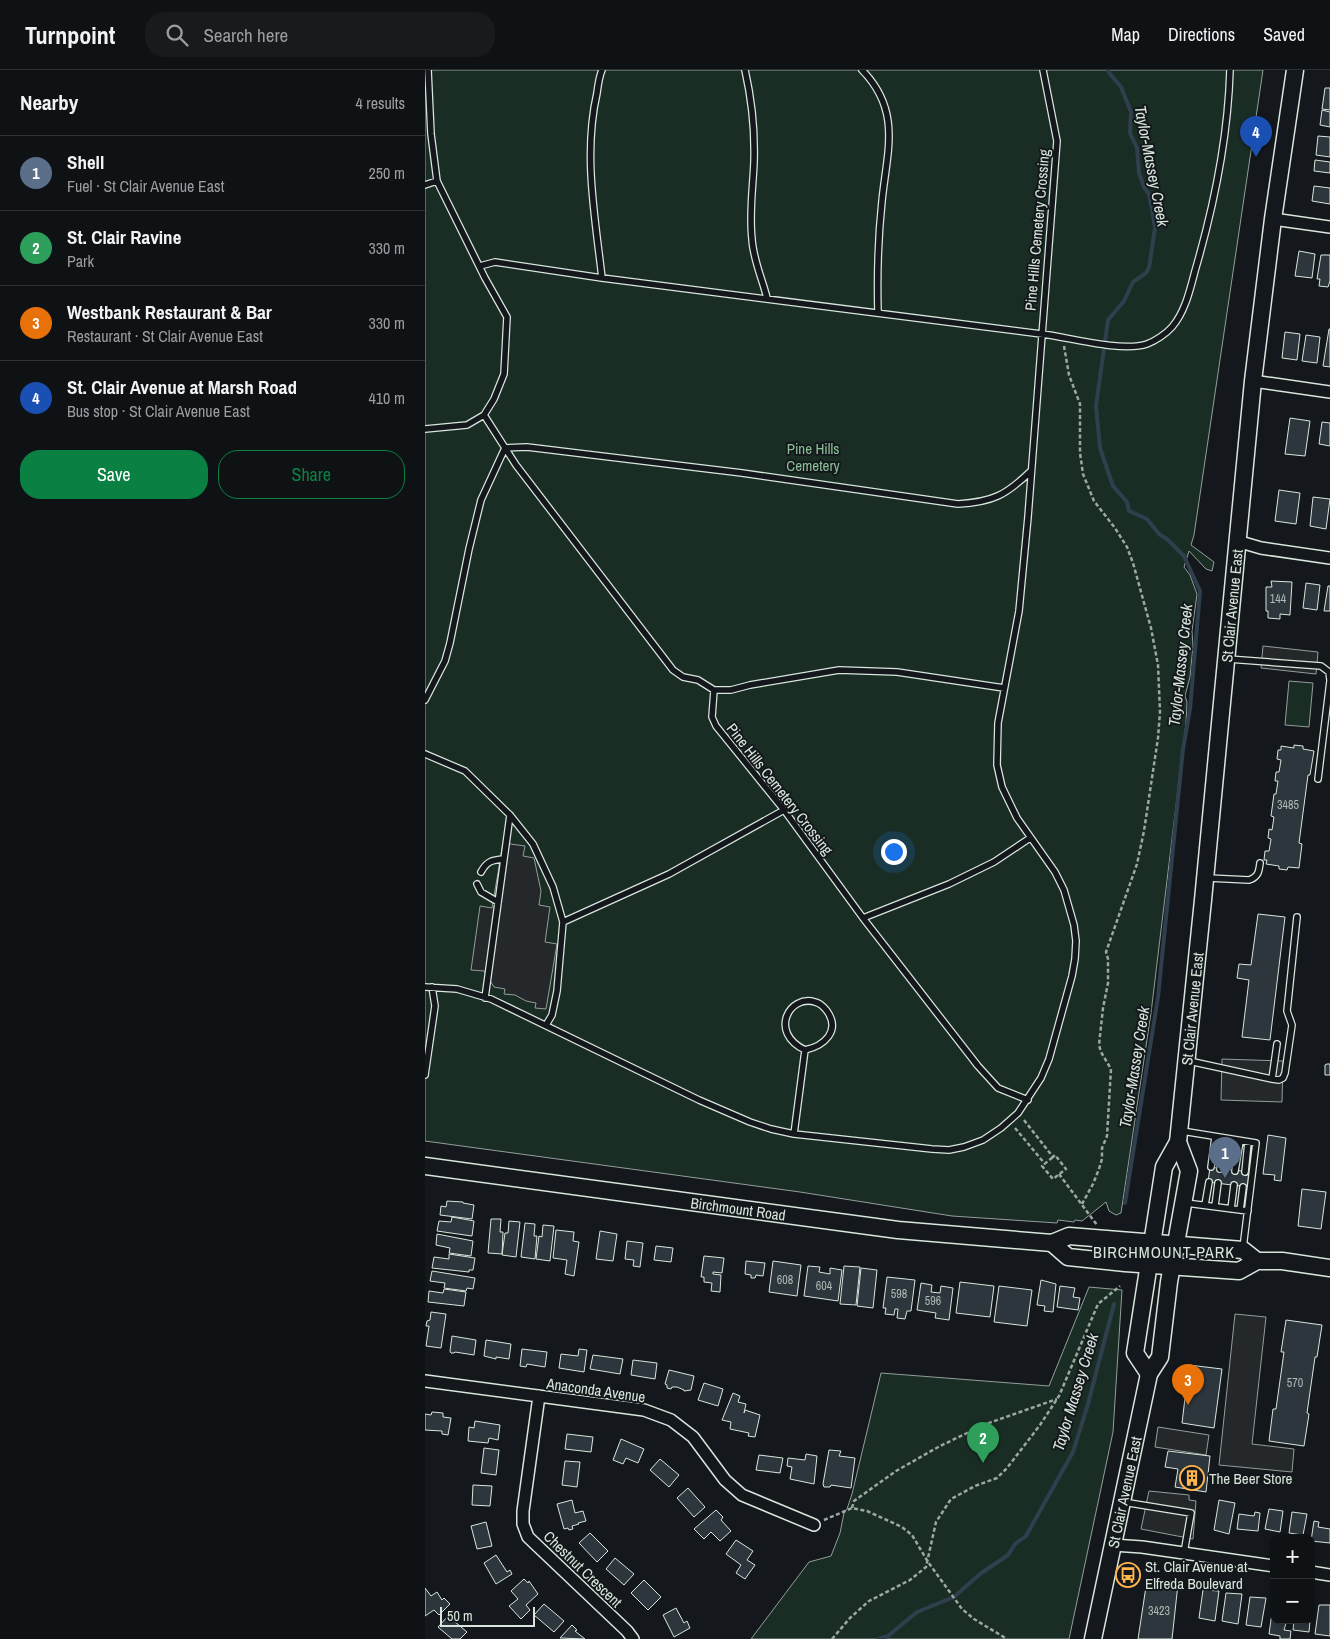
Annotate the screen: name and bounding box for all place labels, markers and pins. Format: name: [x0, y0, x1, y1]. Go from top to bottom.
pin: 4: [1240, 116, 1272, 157]
pin: 1: [1209, 1137, 1241, 1178]
pin: 3: [1172, 1364, 1204, 1405]
pin: 2: [967, 1422, 999, 1463]
building icon: The Beer Store: [1179, 1465, 1205, 1491]
place label: The Beer Store: [1209, 1468, 1293, 1489]
place label: St. Clair Avenue at Elfreda Boulevard: [1145, 1556, 1248, 1594]
bus stop icon: St. Clair Avenue at Elfreda Boulevard: [1115, 1562, 1141, 1588]

